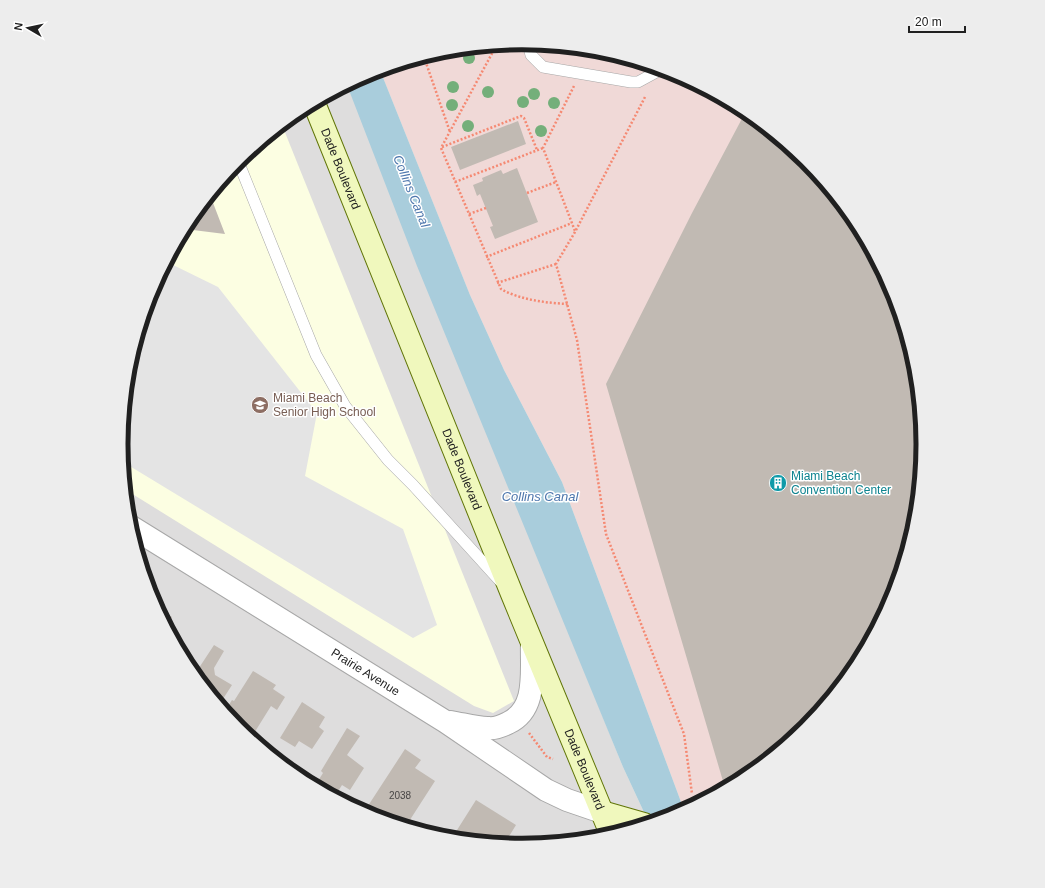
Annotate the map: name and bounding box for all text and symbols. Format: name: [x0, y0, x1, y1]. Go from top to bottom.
north arrow: [8, 8, 48, 48]
scale bar: [909, 8, 965, 34]
text: 20 m: [915, 15, 942, 29]
text: N: [12, 22, 25, 31]
street label: Dade Boulevard: [318, 126, 363, 211]
water label: Collins Canal: [390, 153, 433, 231]
place label: Miami Beach Senior High School: [273, 391, 376, 419]
school or university icon: Miami Beach Senior High School: [250, 395, 270, 415]
street label: Dade Boulevard: [439, 427, 484, 512]
place label: Miami Beach Convention Center: [791, 469, 891, 497]
building icon: Miami Beach Convention Center: [768, 473, 788, 493]
water label: Collins Canal: [502, 489, 579, 504]
street label: Prairie Avenue: [329, 646, 402, 699]
street label: Dade Boulevard: [561, 727, 607, 812]
house number: 2038: [389, 790, 412, 801]

